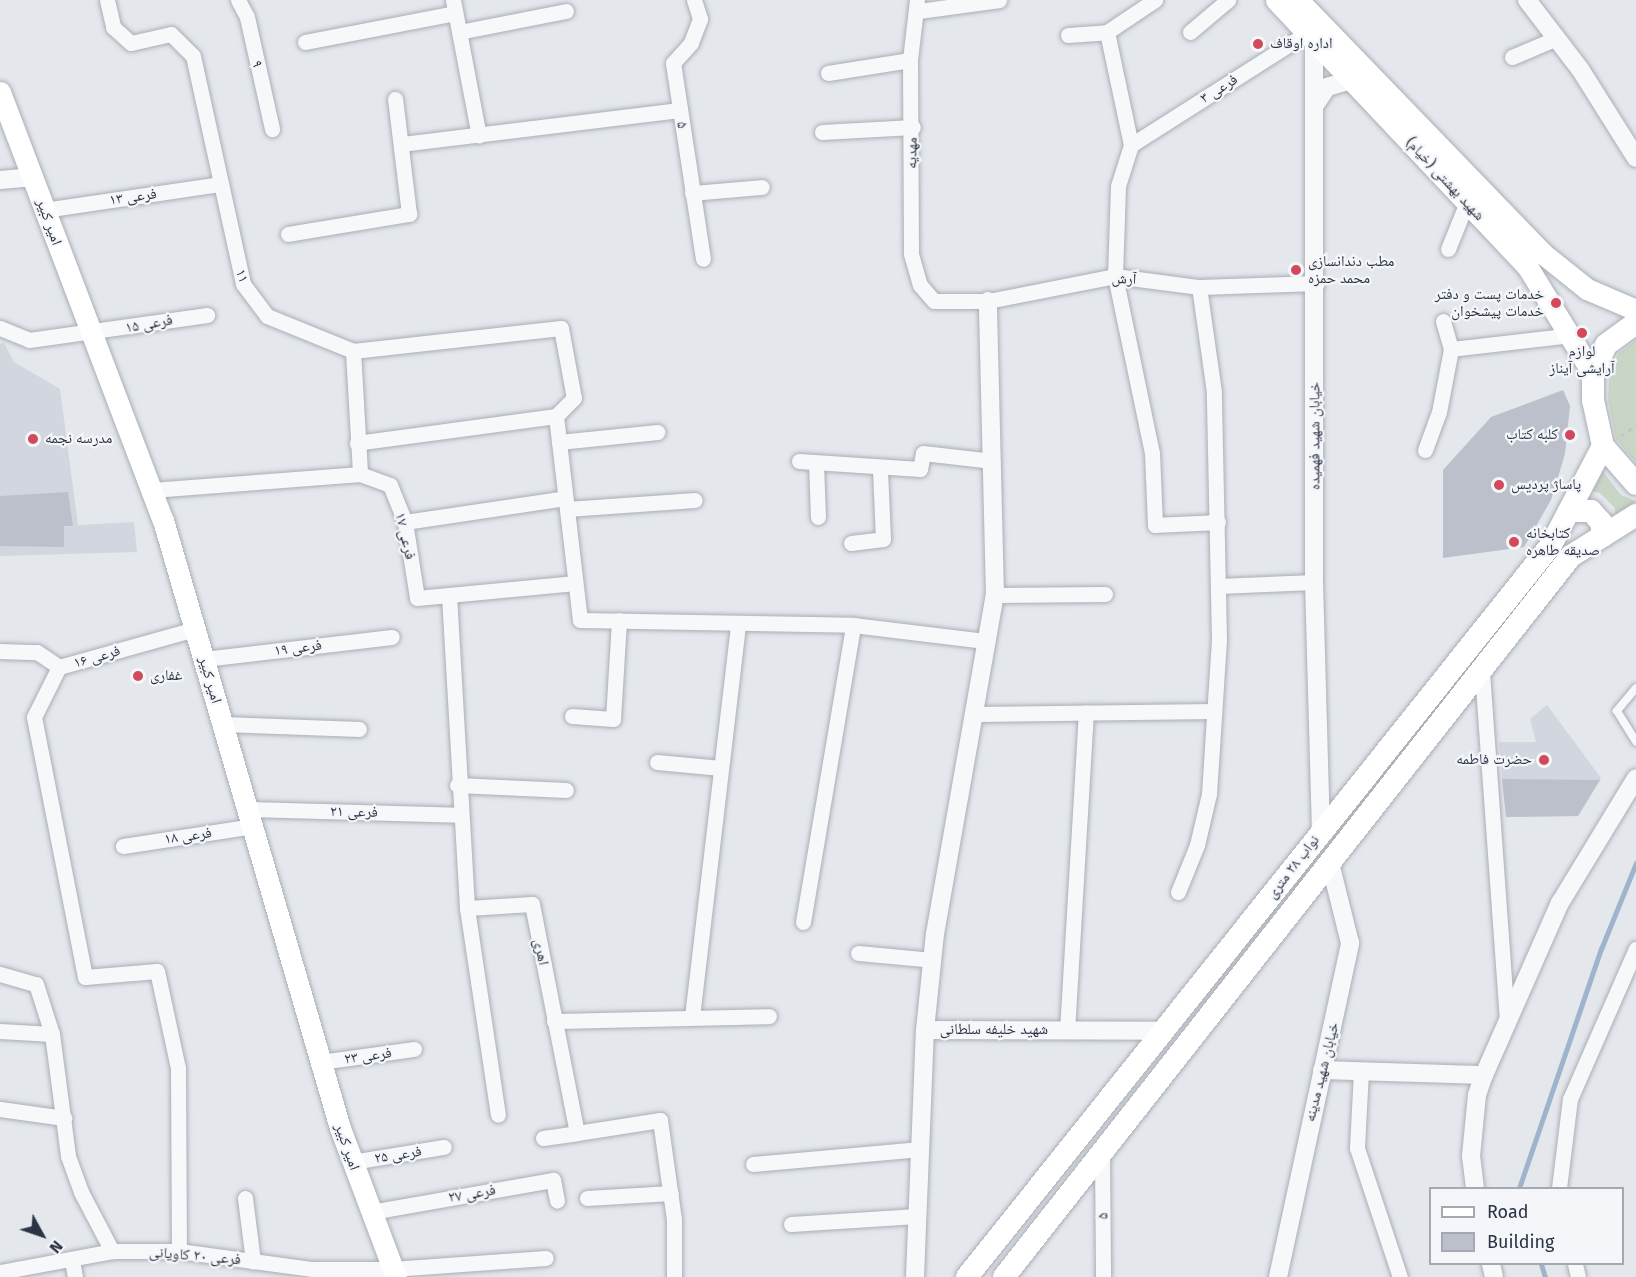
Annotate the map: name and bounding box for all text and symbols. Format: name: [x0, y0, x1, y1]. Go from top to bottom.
place label: اداره اوقاف: [1270, 35, 1333, 53]
marker: اداره اوقاف: [1251, 37, 1265, 51]
street label: ۹: [248, 59, 266, 69]
street label: فرعی ۳: [1197, 71, 1241, 107]
street label: ۵: [673, 120, 691, 130]
street label: شهید بهشتی (خیام): [1402, 134, 1488, 224]
street label: مهدیه: [903, 137, 921, 169]
street label: فرعی ۱۳: [108, 185, 158, 209]
street label: امیر کبیر: [32, 196, 66, 248]
place label: مطب دندانسازی محمد حمزه: [1308, 252, 1394, 287]
marker: مطب دندانسازی محمد حمزه: [1289, 263, 1303, 277]
street label: ۱۱: [231, 267, 253, 285]
street label: آرش: [1111, 269, 1137, 289]
place label: خدمات پست و دفتر خدمات پیشخوان: [1435, 285, 1544, 320]
marker: خدمات پست و دفتر خدمات پیشخوان: [1549, 296, 1563, 310]
street label: فرعی ۱۵: [124, 311, 174, 337]
marker: لوازم آرایشی آیناز: [1575, 326, 1589, 340]
place label: لوازم آرایشی آیناز: [1550, 342, 1614, 377]
street label: خیابان شهید فهمیده: [1306, 382, 1324, 490]
place label: کلبه کتاب: [1506, 426, 1558, 444]
marker: کلبه کتاب: [1563, 428, 1577, 442]
place label: مدرسه نجمه: [45, 430, 112, 448]
marker: مدرسه نجمه: [26, 432, 40, 446]
place label: پاساژ پردیس: [1511, 476, 1581, 494]
marker: پاساژ پردیس: [1492, 478, 1506, 492]
street label: فرعی ۱۷: [391, 511, 419, 561]
place label: کتابخانه صدیقه طاهره: [1526, 524, 1600, 559]
marker: کتابخانه صدیقه طاهره: [1507, 535, 1521, 549]
street label: فرعی ۱۹: [273, 636, 323, 660]
street label: فرعی ۱۶: [72, 642, 122, 672]
street label: امیر کبیر: [195, 654, 225, 706]
place label: غفاری: [150, 667, 182, 685]
marker: غفاری: [131, 669, 145, 683]
place label: حضرت فاطمه: [1456, 751, 1532, 769]
marker: حضرت فاطمه: [1537, 753, 1551, 767]
street label: فرعی ۲۱: [330, 803, 378, 821]
street label: فرعی ۱۸: [163, 824, 213, 848]
street label: نواب ۲۸ متری: [1263, 832, 1323, 902]
street label: اهری: [530, 937, 552, 967]
street label: خیابان شهید مدینه: [1301, 1020, 1343, 1124]
street label: شهید خلیفه سلطانی: [940, 1021, 1048, 1039]
street label: فرعی ۲۳: [343, 1044, 393, 1068]
street label: امیر کبیر: [331, 1121, 363, 1173]
street label: فرعی ۲۵: [373, 1142, 423, 1168]
street label: فرعی ۲۷: [447, 1181, 497, 1207]
legend: [1429, 1187, 1624, 1265]
text: Road: [1487, 1201, 1529, 1223]
north arrow: [12, 1205, 72, 1265]
street label: ۵: [1094, 1212, 1112, 1220]
text: Building: [1487, 1231, 1554, 1253]
text: N: [45, 1237, 67, 1257]
street label: فرعی ۲۰ کاویانی: [148, 1243, 242, 1269]

